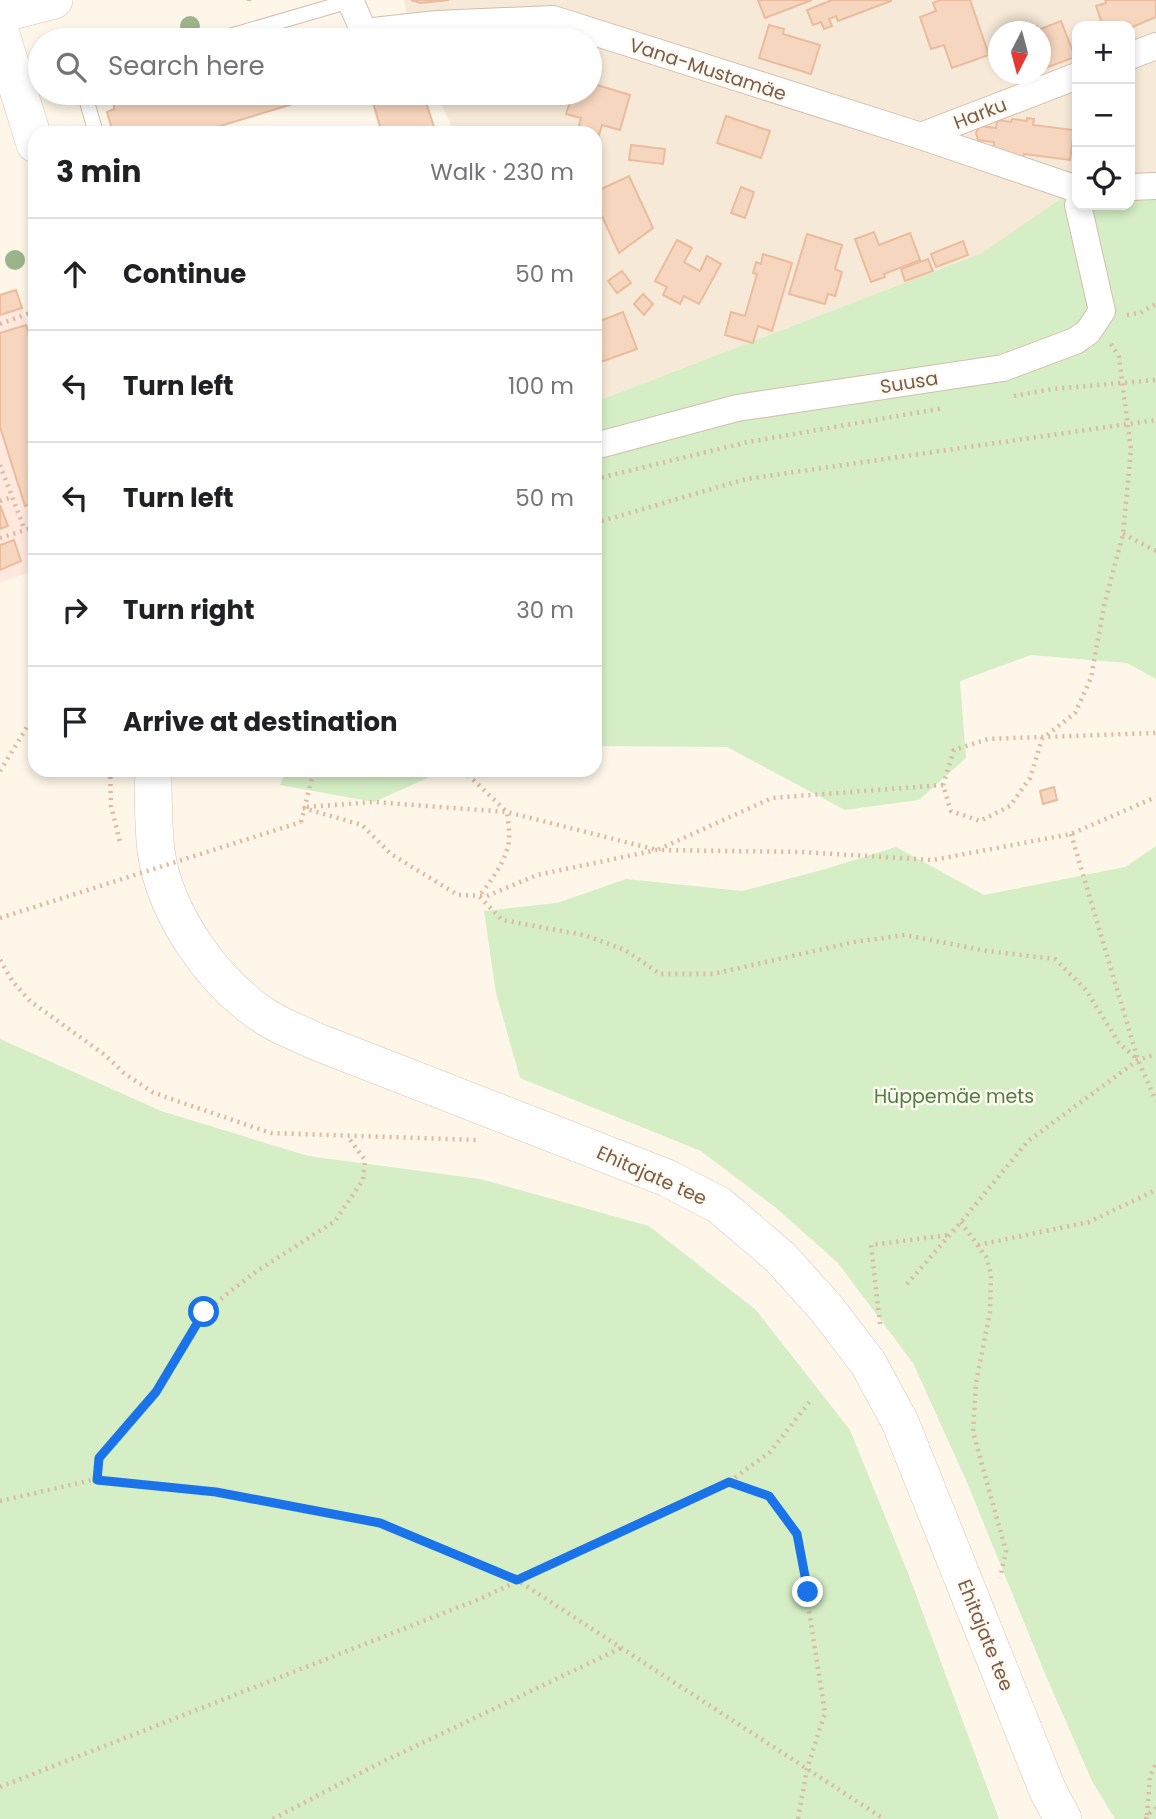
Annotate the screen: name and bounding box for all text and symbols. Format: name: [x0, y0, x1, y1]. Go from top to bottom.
north arrow: [988, 21, 1051, 84]
map controls: [1072, 21, 1135, 210]
button: +: [1072, 21, 1135, 84]
search box: [28, 28, 602, 105]
street label: Vana-Mustamäe: [626, 31, 790, 108]
icon: search: [52, 48, 90, 86]
text: Search here: [108, 48, 265, 84]
button: −: [1072, 84, 1135, 147]
street label: Harku: [950, 91, 1011, 136]
button: locate: [1072, 147, 1135, 210]
text: 3 min: [56, 150, 141, 193]
text: Walk · 230 m: [430, 156, 574, 188]
icon: ahead: [56, 255, 94, 293]
text: Continue: [123, 256, 246, 292]
text: 50 m: [515, 258, 574, 290]
street label: Suusa: [878, 365, 940, 400]
icon: left: [56, 367, 94, 405]
text: Turn left: [123, 368, 234, 404]
text: 100 m: [508, 370, 574, 402]
icon: left: [56, 479, 94, 517]
text: Turn left: [123, 480, 234, 516]
text: 50 m: [515, 482, 574, 514]
icon: right: [56, 591, 94, 629]
text: Turn right: [123, 592, 255, 628]
text: 30 m: [516, 594, 574, 626]
icon: arrive: [56, 703, 94, 741]
text: Arrive at destination: [123, 704, 398, 740]
park label: Hüppemäe mets: [874, 1083, 1034, 1110]
street label: Ehitajate tee: [592, 1139, 711, 1212]
route start: [188, 1296, 219, 1327]
street label: Ehitajate tee: [951, 1575, 1020, 1695]
route end: [792, 1576, 823, 1607]

